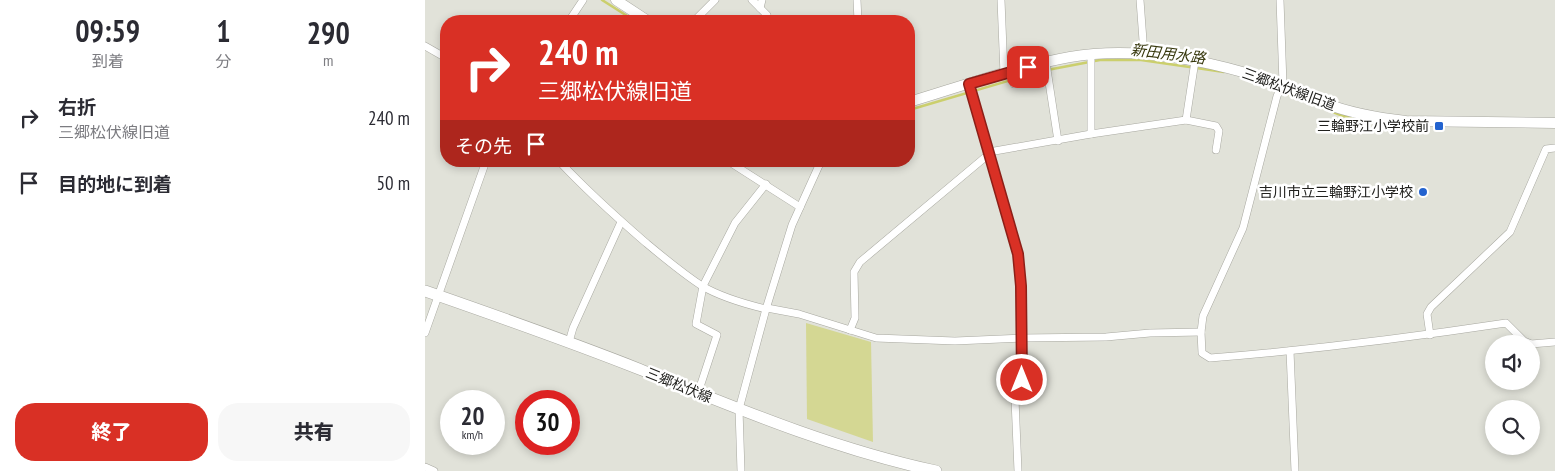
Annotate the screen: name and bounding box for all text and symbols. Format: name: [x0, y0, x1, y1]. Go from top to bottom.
text: 09:59: [75, 11, 140, 50]
text: 1: [216, 11, 231, 50]
text: 290: [307, 13, 350, 52]
text: 240 m: [538, 29, 619, 75]
icon: right: [455, 35, 520, 100]
water label: 新田用水路: [1130, 40, 1208, 68]
pin: [1007, 46, 1049, 88]
text: m: [323, 50, 333, 70]
text: 到着: [92, 51, 124, 71]
text: 分: [215, 51, 231, 71]
icon: arrive: [1014, 53, 1042, 81]
street label: 三郷松伏線旧道: [1240, 64, 1338, 114]
text: 三郷松伏線旧道: [538, 77, 692, 105]
text: 右折: [58, 95, 96, 119]
icon: right: [15, 104, 43, 132]
text: 240 m: [368, 106, 410, 130]
place label: 三輪野江小学校前: [1317, 117, 1429, 135]
marker: 三輪野江小学校前: [1433, 120, 1445, 132]
text: 三郷松伏線旧道: [58, 122, 170, 142]
icon: arrive: [522, 130, 550, 158]
text: その先: [455, 134, 512, 158]
icon: arrive: [15, 169, 43, 197]
text: 50 m: [377, 171, 410, 195]
text: 目的地に到着: [58, 172, 172, 196]
place label: 吉川市立三輪野江小学校: [1259, 183, 1413, 201]
marker: 吉川市立三輪野江小学校: [1417, 186, 1429, 198]
map controls: [1485, 335, 1540, 455]
button: sound: [1485, 335, 1540, 390]
position arrow: [995, 353, 1047, 405]
street label: 三郷松伏線: [643, 364, 715, 406]
speed limit sign: 30: [515, 390, 580, 455]
text: 20: [461, 400, 484, 432]
button: search: [1485, 400, 1540, 455]
button: 終了: [15, 403, 208, 461]
button: 共有: [218, 403, 410, 461]
text: km/h: [462, 427, 483, 442]

